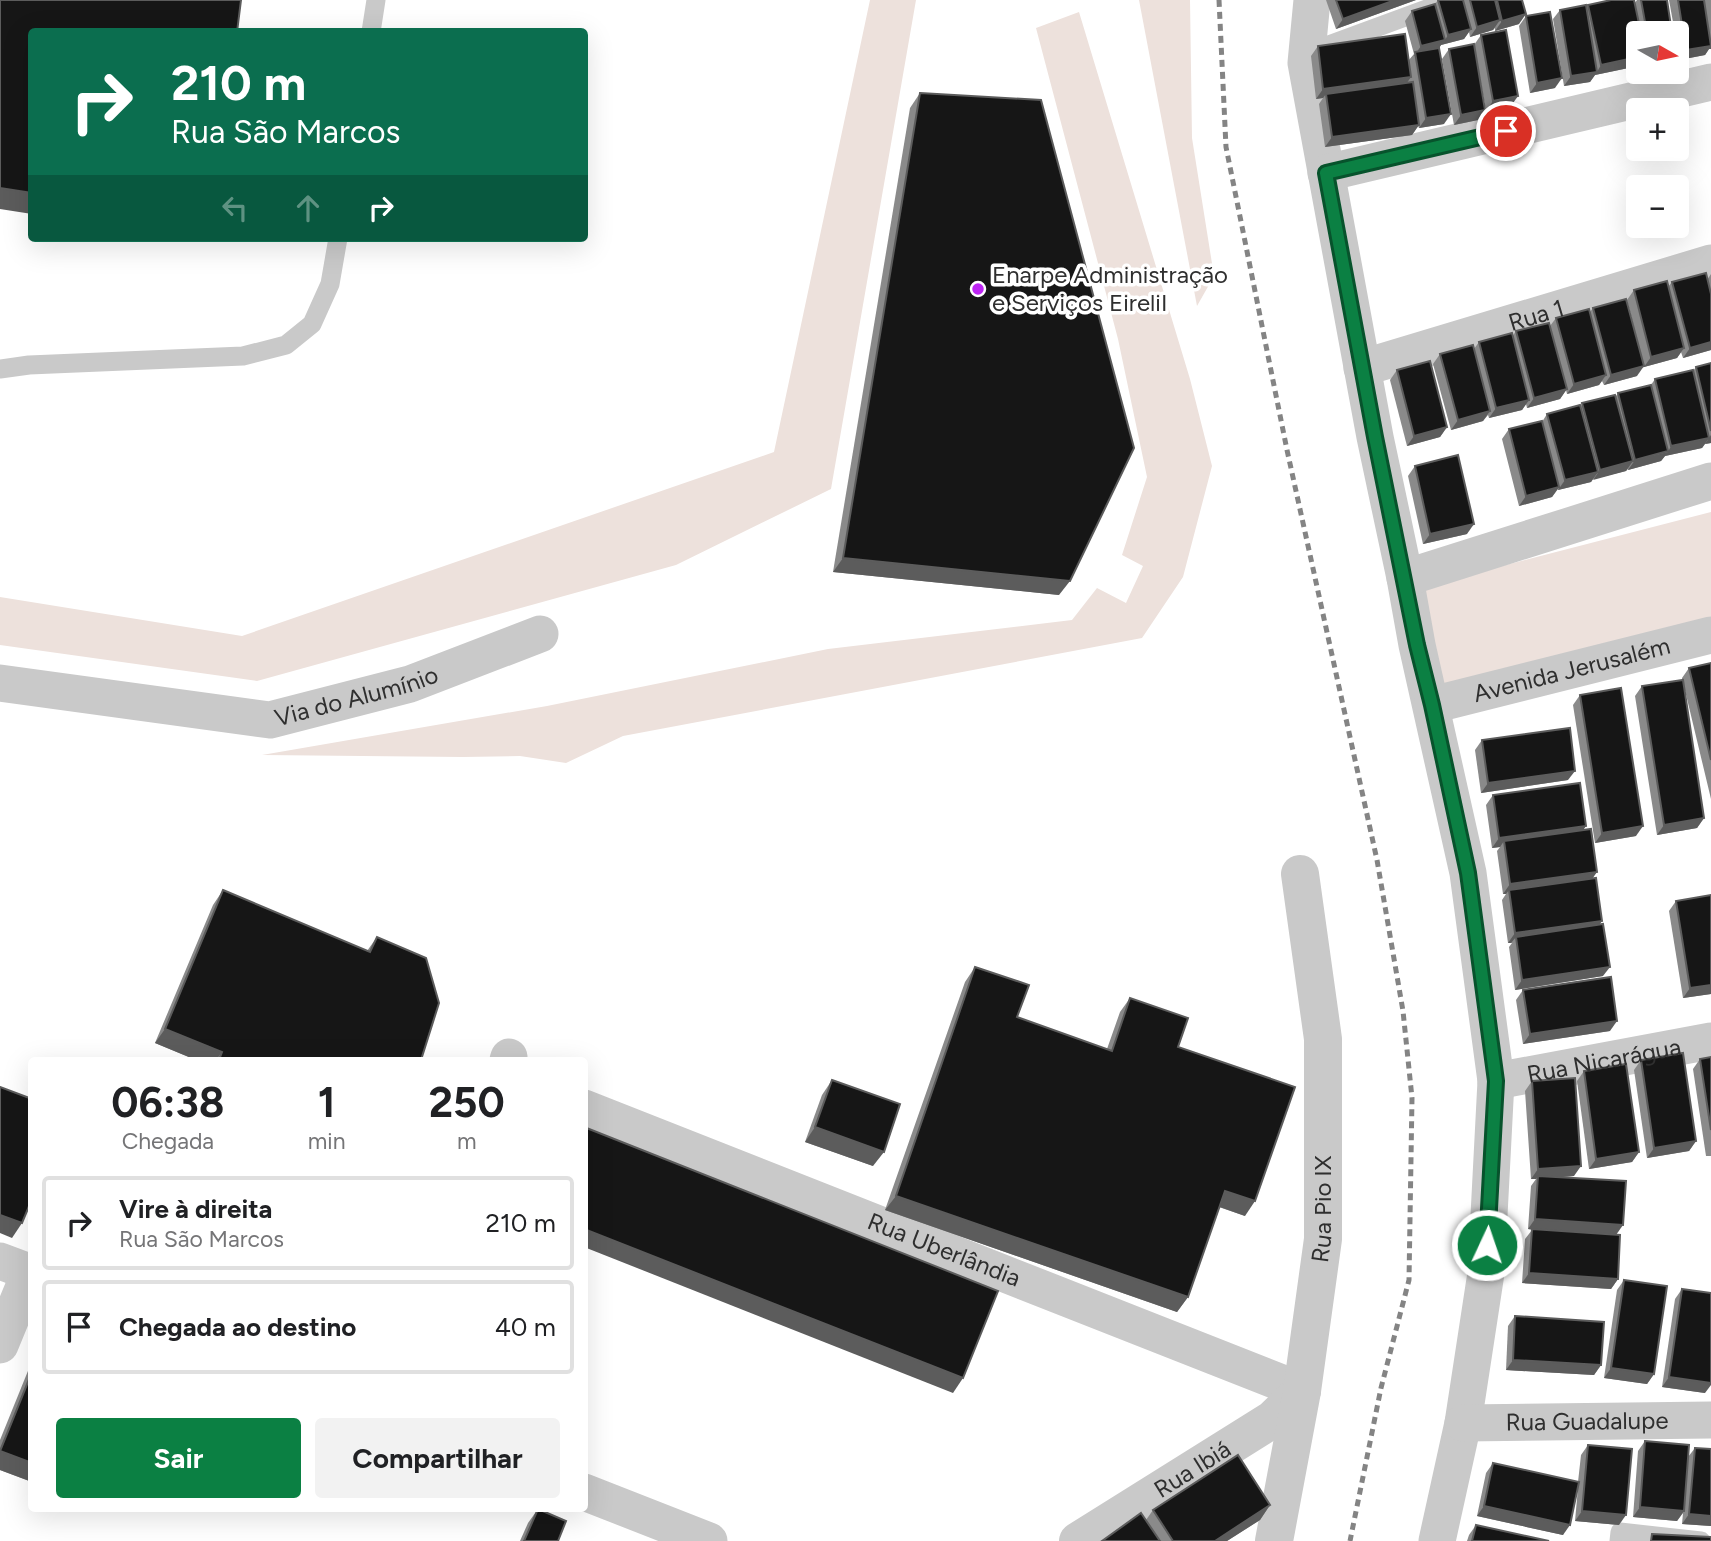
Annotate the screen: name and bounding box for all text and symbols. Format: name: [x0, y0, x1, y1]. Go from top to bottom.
north arrow: [1626, 21, 1689, 84]
map controls: [1626, 21, 1689, 238]
text: 210 m: [171, 53, 306, 112]
icon: right: [56, 56, 147, 147]
button: +: [1626, 98, 1689, 161]
pin: [1476, 101, 1536, 161]
icon: arrive: [1487, 112, 1525, 150]
text: Rua São Marcos: [171, 113, 401, 151]
button: −: [1626, 175, 1689, 238]
icon: left: [216, 189, 254, 227]
icon: ahead: [289, 189, 327, 227]
icon: right: [362, 189, 400, 227]
place label: Enarpe Administração e Serviços EireliI: [992, 260, 1228, 317]
marker: Enarpe Administração e Serviços EireliI: [970, 281, 986, 297]
street label: Rua 1: [1505, 293, 1567, 337]
street label: Avenida Jerusalém: [1470, 631, 1673, 708]
street label: Via do Alumínio: [271, 660, 442, 732]
street label: Rua Nicarágua: [1525, 1032, 1683, 1089]
text: 06:38: [111, 1077, 225, 1128]
text: 1: [318, 1077, 336, 1128]
text: 250: [429, 1077, 505, 1128]
text: Chegada: [122, 1127, 214, 1155]
text: min: [308, 1127, 346, 1155]
text: m: [457, 1127, 477, 1155]
street label: Rua Pio IX: [1305, 1155, 1338, 1264]
text: Vire à direita: [119, 1193, 272, 1225]
icon: right: [60, 1204, 98, 1242]
street label: Rua Uberlândia: [864, 1206, 1025, 1293]
text: 210 m: [486, 1207, 556, 1239]
position arrow: [1450, 1208, 1524, 1282]
text: Rua São Marcos: [119, 1225, 284, 1253]
icon: arrive: [60, 1308, 98, 1346]
text: Chegada ao destino: [119, 1311, 356, 1343]
text: 40 m: [495, 1311, 556, 1343]
street label: Rua Guadalupe: [1505, 1406, 1669, 1436]
button: Sair: [56, 1418, 301, 1498]
button: Compartilhar: [315, 1418, 560, 1498]
street label: Rua Ibiá: [1148, 1434, 1236, 1504]

